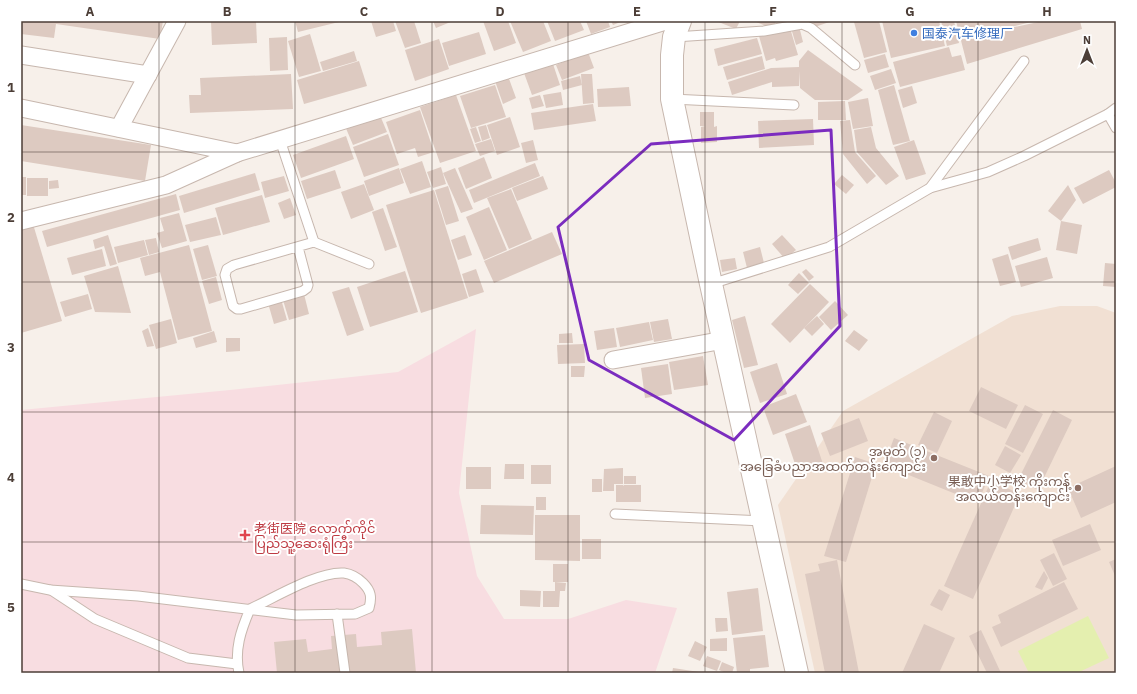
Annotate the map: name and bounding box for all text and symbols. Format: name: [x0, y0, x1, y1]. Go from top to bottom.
text: A: [86, 3, 95, 20]
text: B: [223, 3, 232, 20]
text: C: [360, 3, 369, 20]
text: D: [495, 3, 505, 20]
text: E: [633, 3, 641, 20]
text: F: [769, 3, 777, 20]
text: G: [905, 3, 915, 20]
text: H: [1042, 3, 1052, 20]
place label: 国泰汽车修理厂: [922, 25, 1013, 42]
marker: 国泰汽车修理厂: [909, 28, 919, 38]
north arrow: [1067, 30, 1107, 70]
text: N: [1083, 33, 1091, 47]
text: 1: [7, 79, 15, 96]
text: 2: [7, 209, 15, 226]
text: 3: [7, 339, 15, 356]
place label: အမှတ် (၁) အခြေခံပညာအထက်တန်းကျောင်း: [740, 443, 926, 477]
marker: အမှတ် (၁) အခြေခံပညာအထက်တန်းကျောင်း: [929, 453, 939, 463]
text: 4: [7, 469, 15, 486]
place label: 果敢中小学校 ကိုးကန့် အလယ်တန်းကျောင်း: [948, 473, 1072, 507]
marker: 果敢中小学校 ကိုးကန့် အလယ်တန်းကျောင်း: [1073, 483, 1083, 493]
place label: 老街医院 လောက်ကိုင် ပြည်သူ့ဆေးရုံကြီး: [254, 520, 375, 554]
marker: 老街医院 လောက်ကိုင် ပြည်သူ့ဆေးရုံကြီး: [239, 529, 251, 541]
text: 5: [7, 599, 15, 616]

